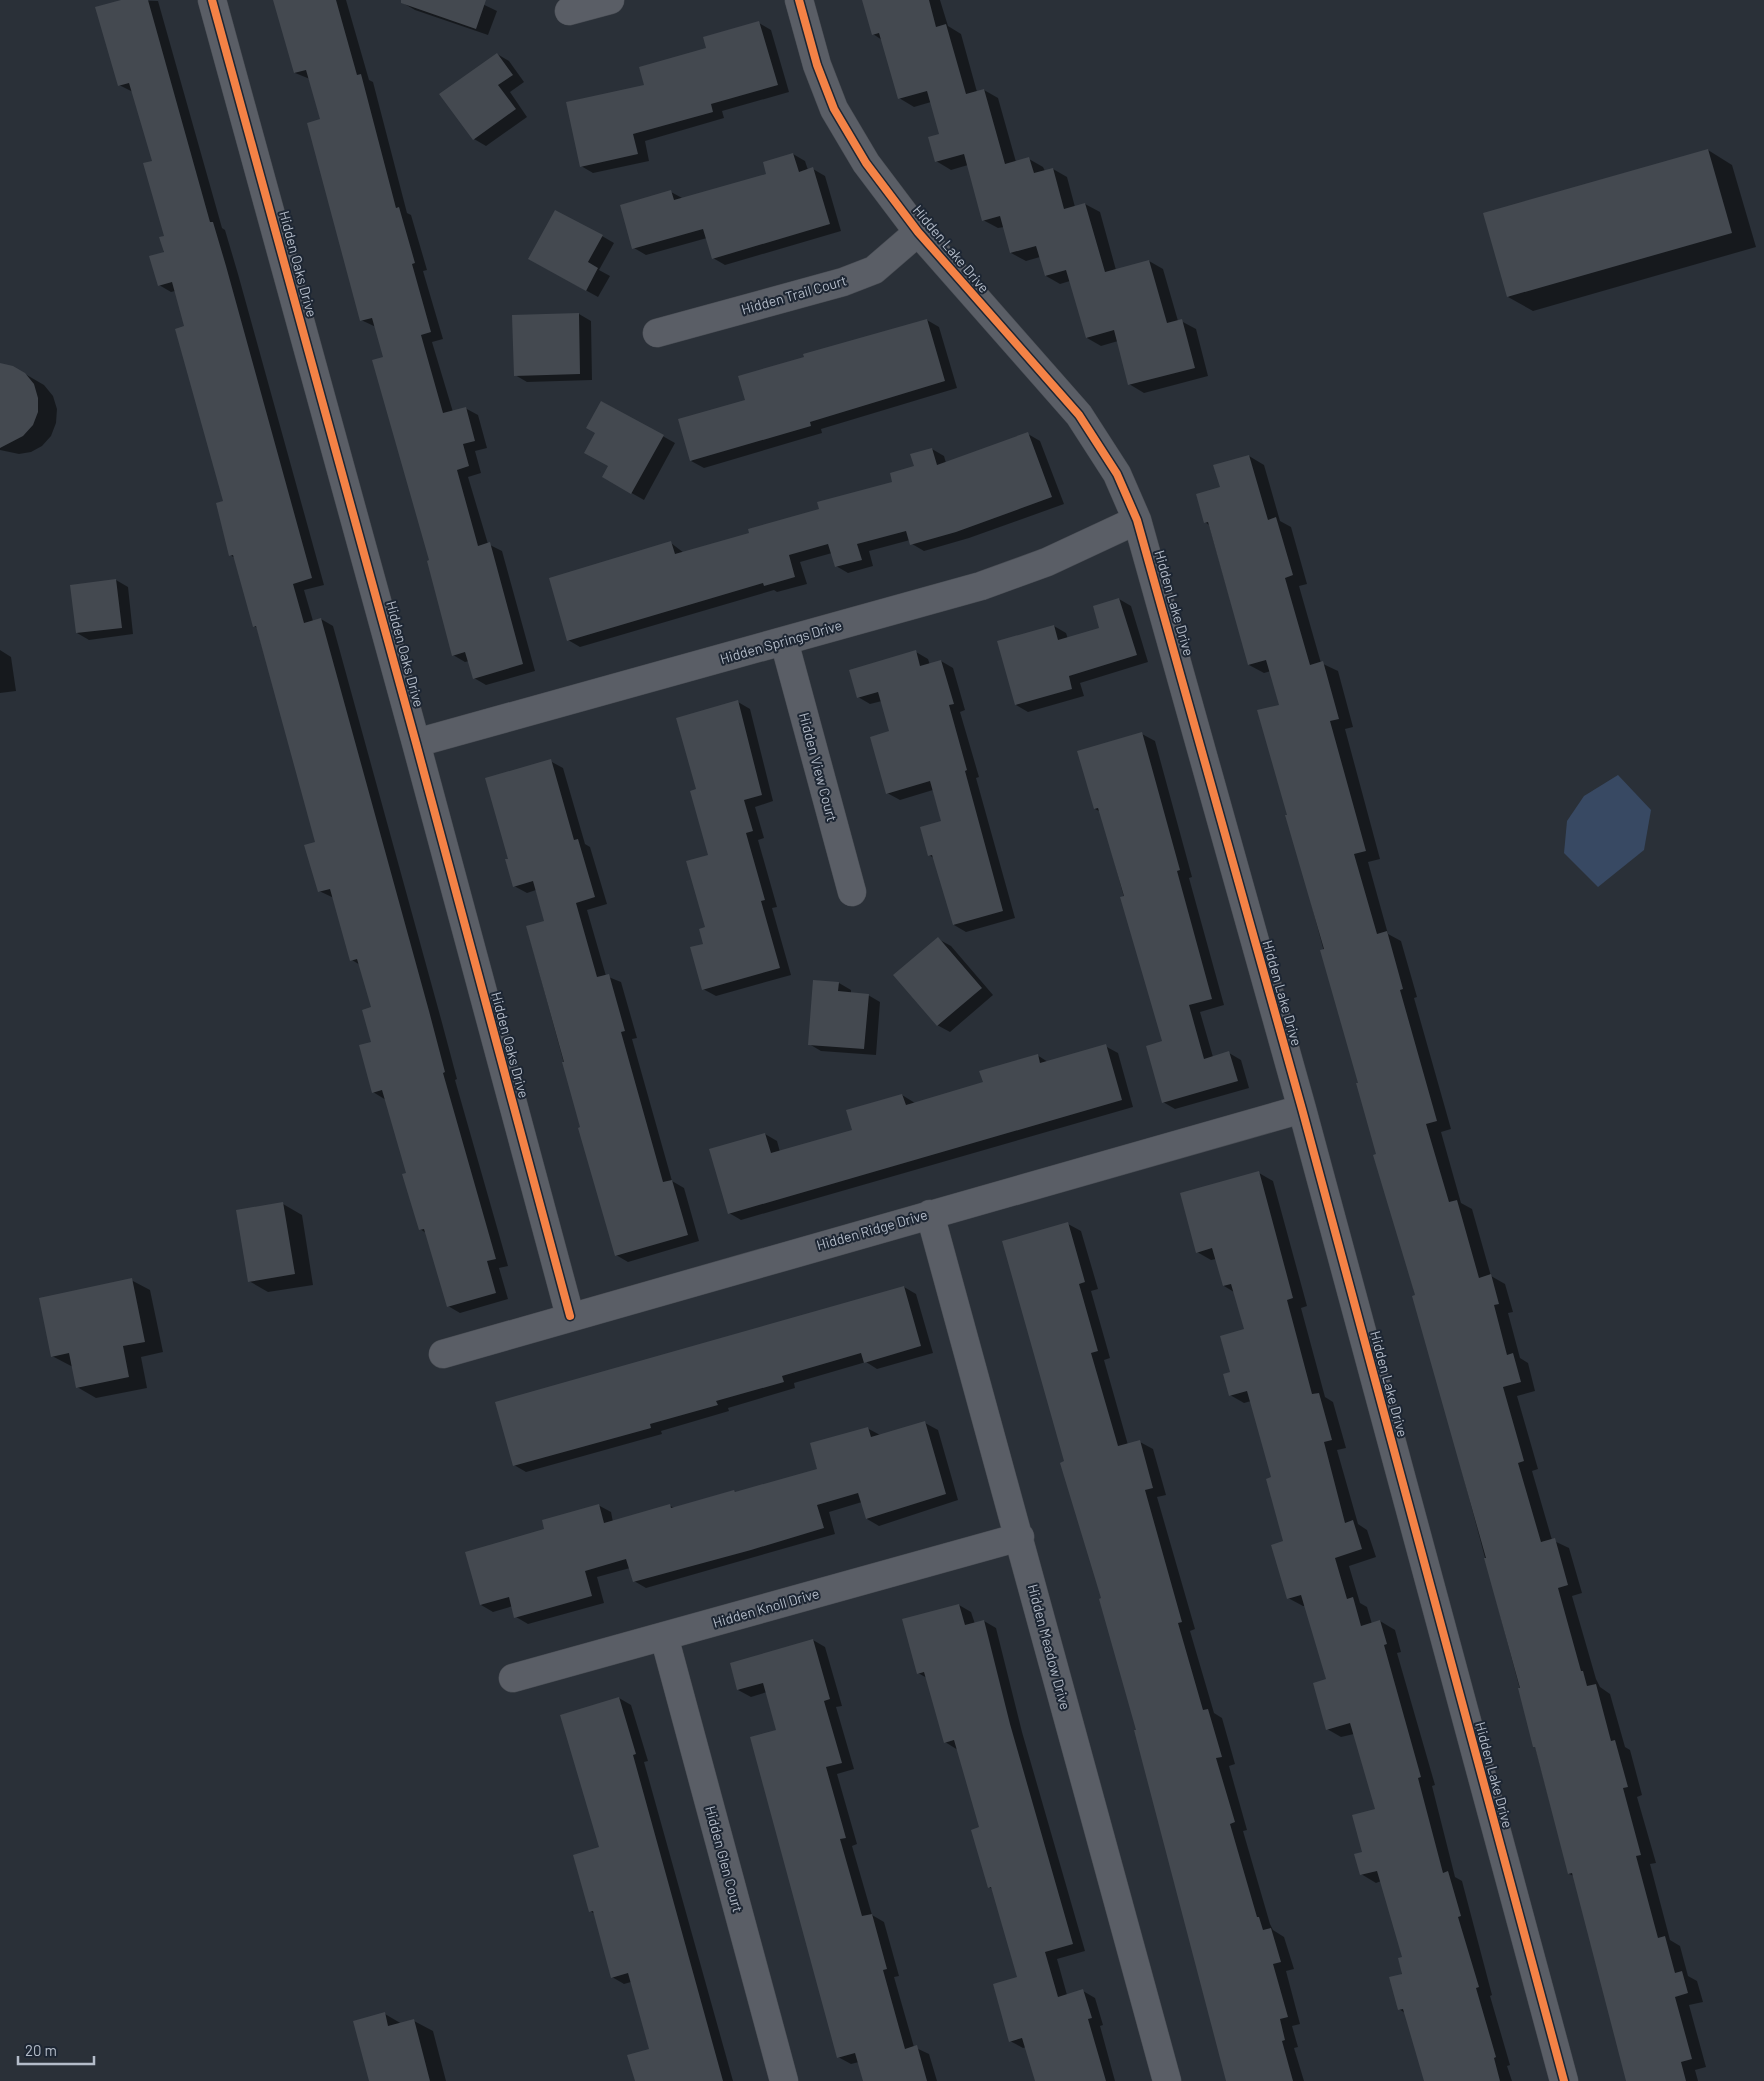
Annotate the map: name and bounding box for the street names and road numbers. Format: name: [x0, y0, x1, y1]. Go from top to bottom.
street label: Hidden Lake Drive: [910, 201, 993, 296]
street label: Hidden Oaks Drive: [276, 209, 321, 319]
street label: Hidden Trail Court: [739, 271, 849, 318]
street label: Hidden Lake Drive: [1151, 548, 1198, 658]
street label: Hidden Oaks Drive: [383, 599, 428, 709]
street label: Hidden Springs Drive: [718, 616, 844, 667]
street label: Hidden View Court: [796, 711, 841, 823]
street label: Hidden Lake Drive: [1259, 938, 1306, 1048]
street label: Hidden Oaks Drive: [488, 990, 533, 1100]
street label: Hidden Ridge Drive: [814, 1206, 929, 1253]
street label: Hidden Lake Drive: [1367, 1329, 1412, 1439]
street label: Hidden Meadow Drive: [1025, 1582, 1074, 1712]
street label: Hidden Knoll Drive: [711, 1584, 821, 1631]
street label: Hidden Lake Drive: [1472, 1720, 1517, 1830]
street label: Hidden Glen Court: [702, 1804, 747, 1914]

